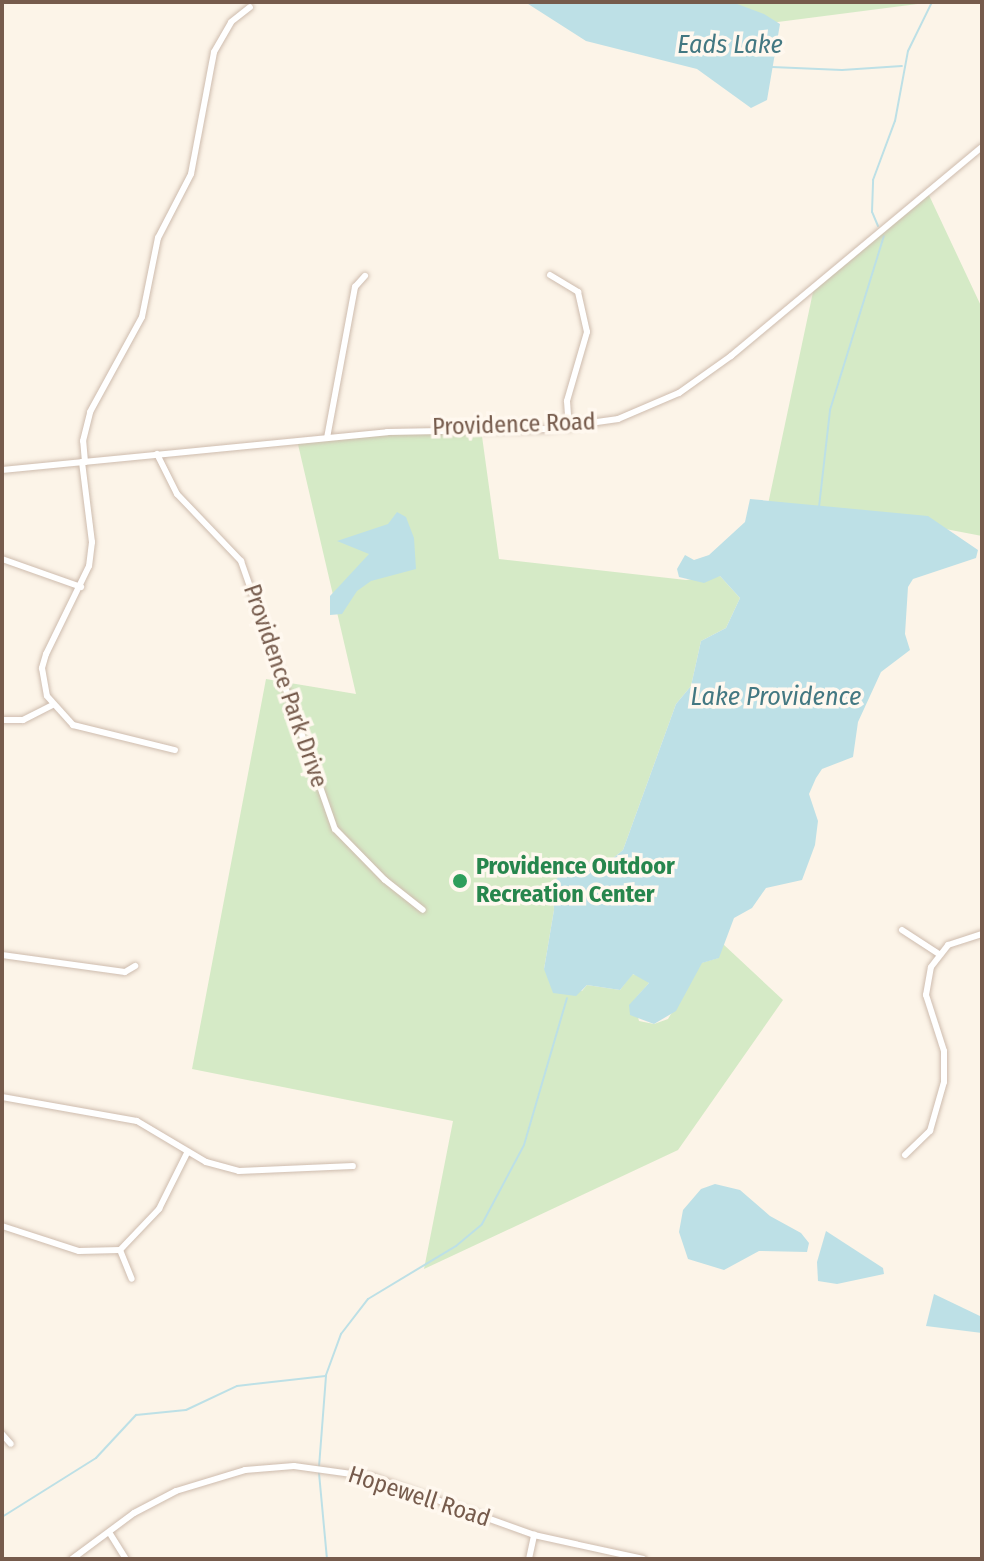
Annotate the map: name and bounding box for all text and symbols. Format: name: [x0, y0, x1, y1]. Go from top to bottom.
water label: Eads Lake: [677, 29, 783, 61]
street label: Providence Road: [432, 408, 596, 442]
street label: Providence Park Drive: [237, 581, 333, 791]
water label: Lake Providence: [691, 681, 861, 713]
place label: Providence Outdoor Recreation Center: [476, 853, 675, 909]
marker: Providence Outdoor Recreation Center: [451, 872, 469, 890]
street label: Hopewell Road: [344, 1461, 494, 1533]

